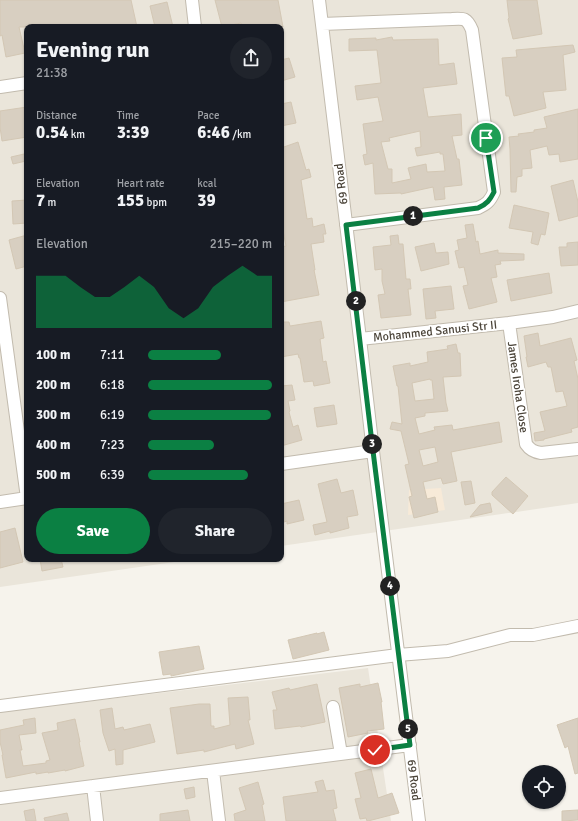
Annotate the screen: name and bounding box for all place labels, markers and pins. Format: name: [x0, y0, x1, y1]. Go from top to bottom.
pin: [469, 121, 503, 155]
pin: 1: [403, 206, 423, 226]
pin: 2: [346, 291, 366, 311]
pin: 3: [362, 434, 382, 454]
pin: 4: [380, 576, 400, 596]
pin: 5: [398, 719, 418, 739]
pin: [358, 733, 392, 767]

